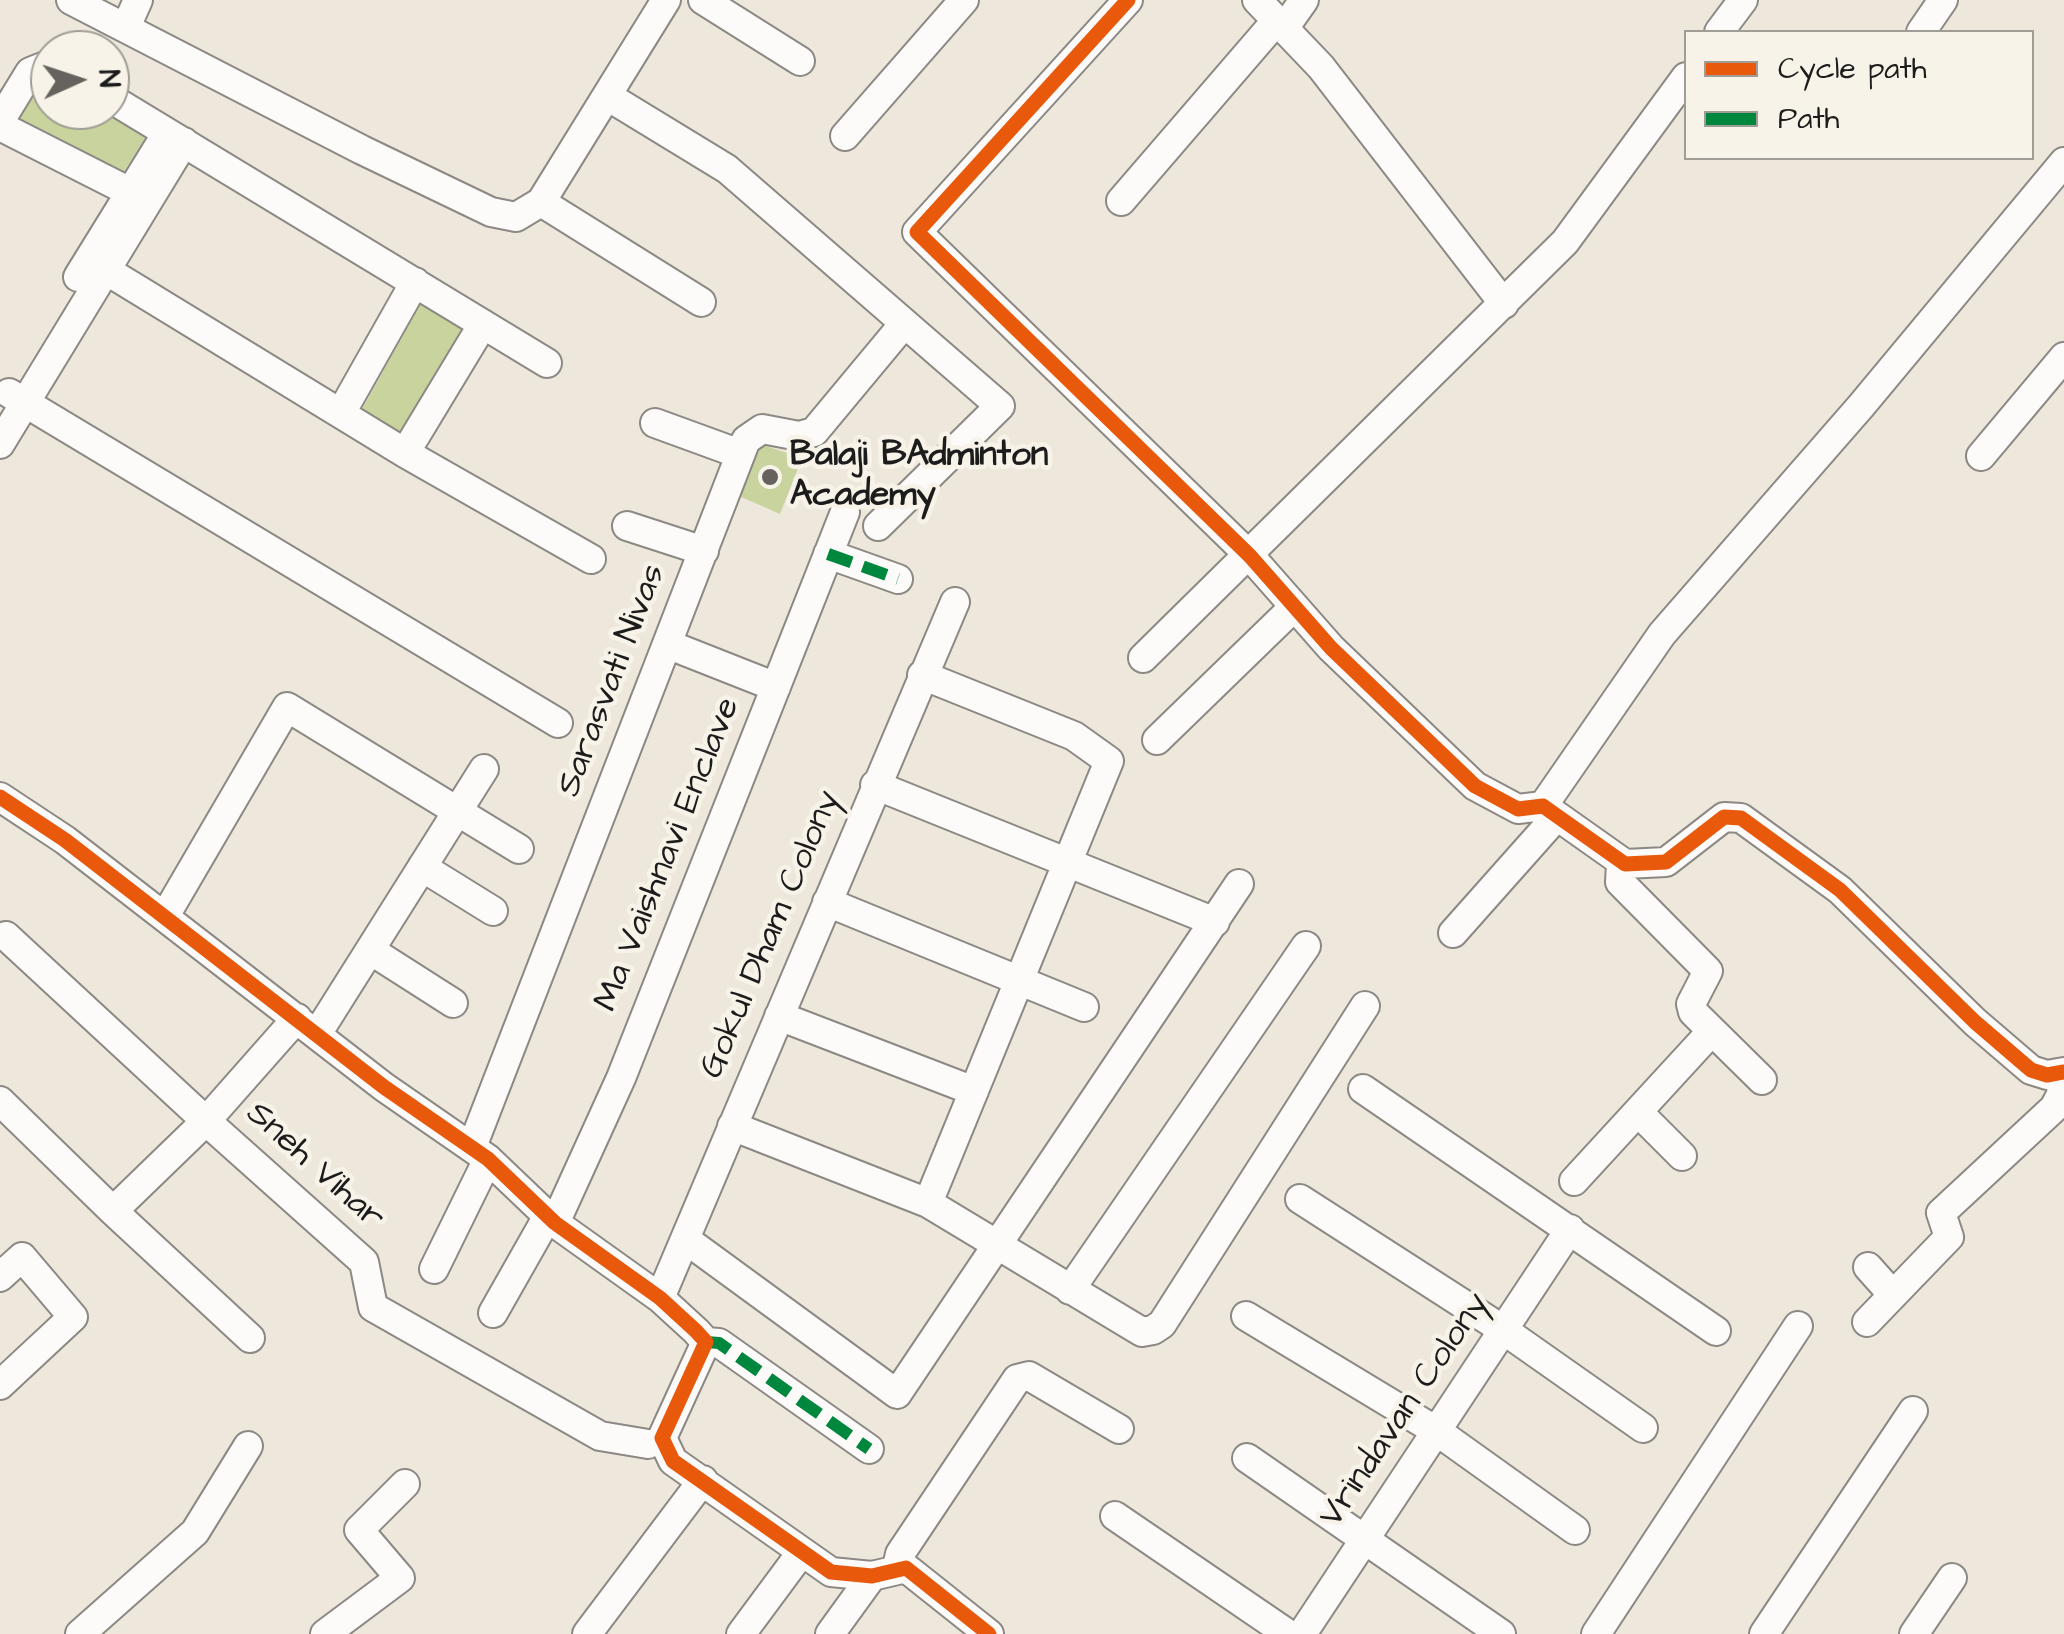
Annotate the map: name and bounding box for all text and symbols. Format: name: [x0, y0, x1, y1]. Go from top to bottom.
north arrow: [30, 30, 130, 130]
legend: [1684, 30, 2034, 160]
text: Cycle path: [1778, 48, 1927, 90]
text: N: [89, 69, 128, 88]
text: Path: [1778, 98, 1839, 140]
place label: Balaji BAdminton Academy: [790, 436, 1048, 518]
marker: Balaji BAdminton Academy: [759, 466, 781, 488]
street label: Sarasvati Nivas: [549, 559, 677, 803]
street label: Ma Vaishnavi Enclave: [587, 692, 751, 1018]
street label: Gokul Dham Colony: [692, 785, 852, 1085]
street label: Sneh Vihar: [236, 1094, 392, 1240]
street label: Vrindavan Colony: [1312, 1286, 1500, 1536]

